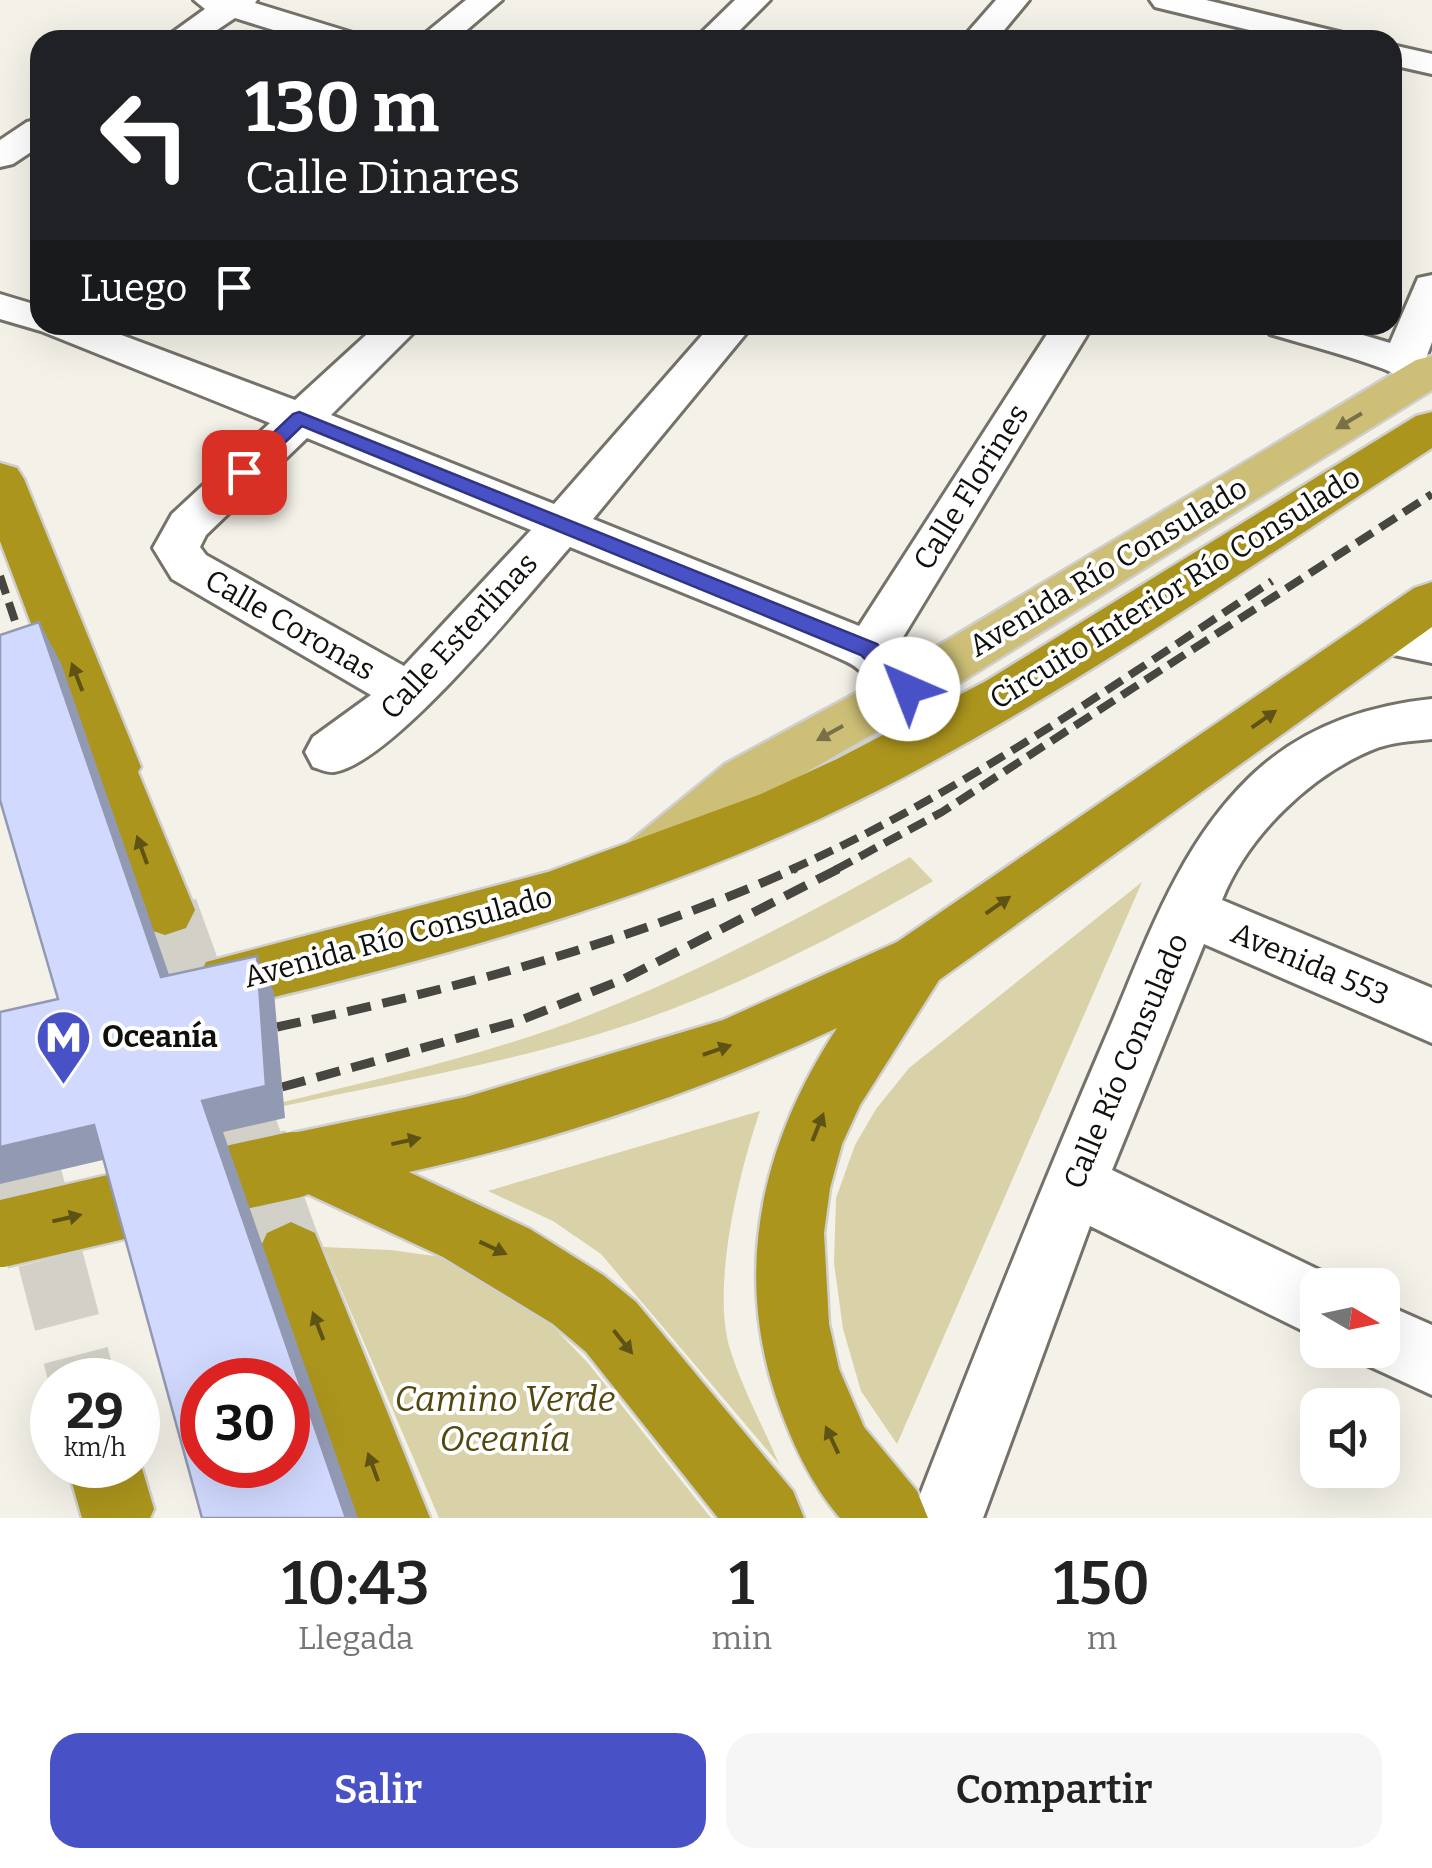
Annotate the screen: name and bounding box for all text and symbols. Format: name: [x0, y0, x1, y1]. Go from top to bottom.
text: 130 m: [245, 66, 439, 150]
icon: left: [80, 70, 210, 200]
text: Calle Dinares: [245, 151, 520, 205]
icon: arrive: [207, 260, 262, 315]
text: Luego: [80, 265, 187, 311]
street label: Calle Florines: [906, 397, 1036, 577]
one-way arrow: [1335, 412, 1363, 429]
pin: [202, 430, 287, 515]
icon: arrive: [217, 445, 272, 500]
street label: Circuito Interior Río Consulado: [983, 459, 1367, 717]
street label: Avenida Río Consulado: [962, 470, 1254, 664]
street label: Calle Esterlinas: [373, 545, 545, 727]
street label: Calle Coronas: [199, 562, 381, 688]
position arrow: [856, 637, 960, 741]
one-way arrow: [69, 661, 85, 691]
one-way arrow: [1251, 710, 1278, 729]
one-way arrow: [816, 723, 844, 741]
one-way arrow: [134, 834, 149, 864]
street label: Avenida Río Consulado: [240, 878, 556, 996]
one-way arrow: [985, 896, 1011, 915]
street label: Avenida 553: [1226, 915, 1394, 1013]
street label: Calle Río Consulado: [1056, 928, 1196, 1194]
metro station icon: Oceanía: [33, 1007, 93, 1086]
place label: Oceanía: [102, 1019, 218, 1055]
one-way arrow: [703, 1042, 733, 1057]
one-way arrow: [810, 1112, 826, 1142]
one-way arrow: [391, 1132, 422, 1148]
one-way arrow: [52, 1210, 83, 1225]
one-way arrow: [479, 1239, 508, 1256]
north arrow: [1300, 1268, 1400, 1368]
map controls: [1300, 1268, 1400, 1488]
one-way arrow: [310, 1311, 326, 1341]
one-way arrow: [612, 1329, 633, 1354]
speed limit sign: 30: [180, 1358, 310, 1488]
park label: Camino Verde Oceanía: [395, 1378, 615, 1460]
text: 29: [66, 1381, 124, 1441]
button: sound: [1300, 1388, 1400, 1488]
one-way arrow: [824, 1426, 840, 1455]
text: km/h: [64, 1433, 126, 1463]
one-way arrow: [365, 1452, 380, 1482]
text: 10:43: [282, 1548, 430, 1620]
text: 1: [729, 1548, 754, 1620]
text: 150: [1054, 1548, 1150, 1620]
text: Llegada: [298, 1619, 414, 1657]
text: min: [712, 1619, 772, 1657]
text: m: [1087, 1619, 1117, 1657]
button: Salir: [50, 1733, 706, 1848]
button: Compartir: [726, 1733, 1382, 1848]

